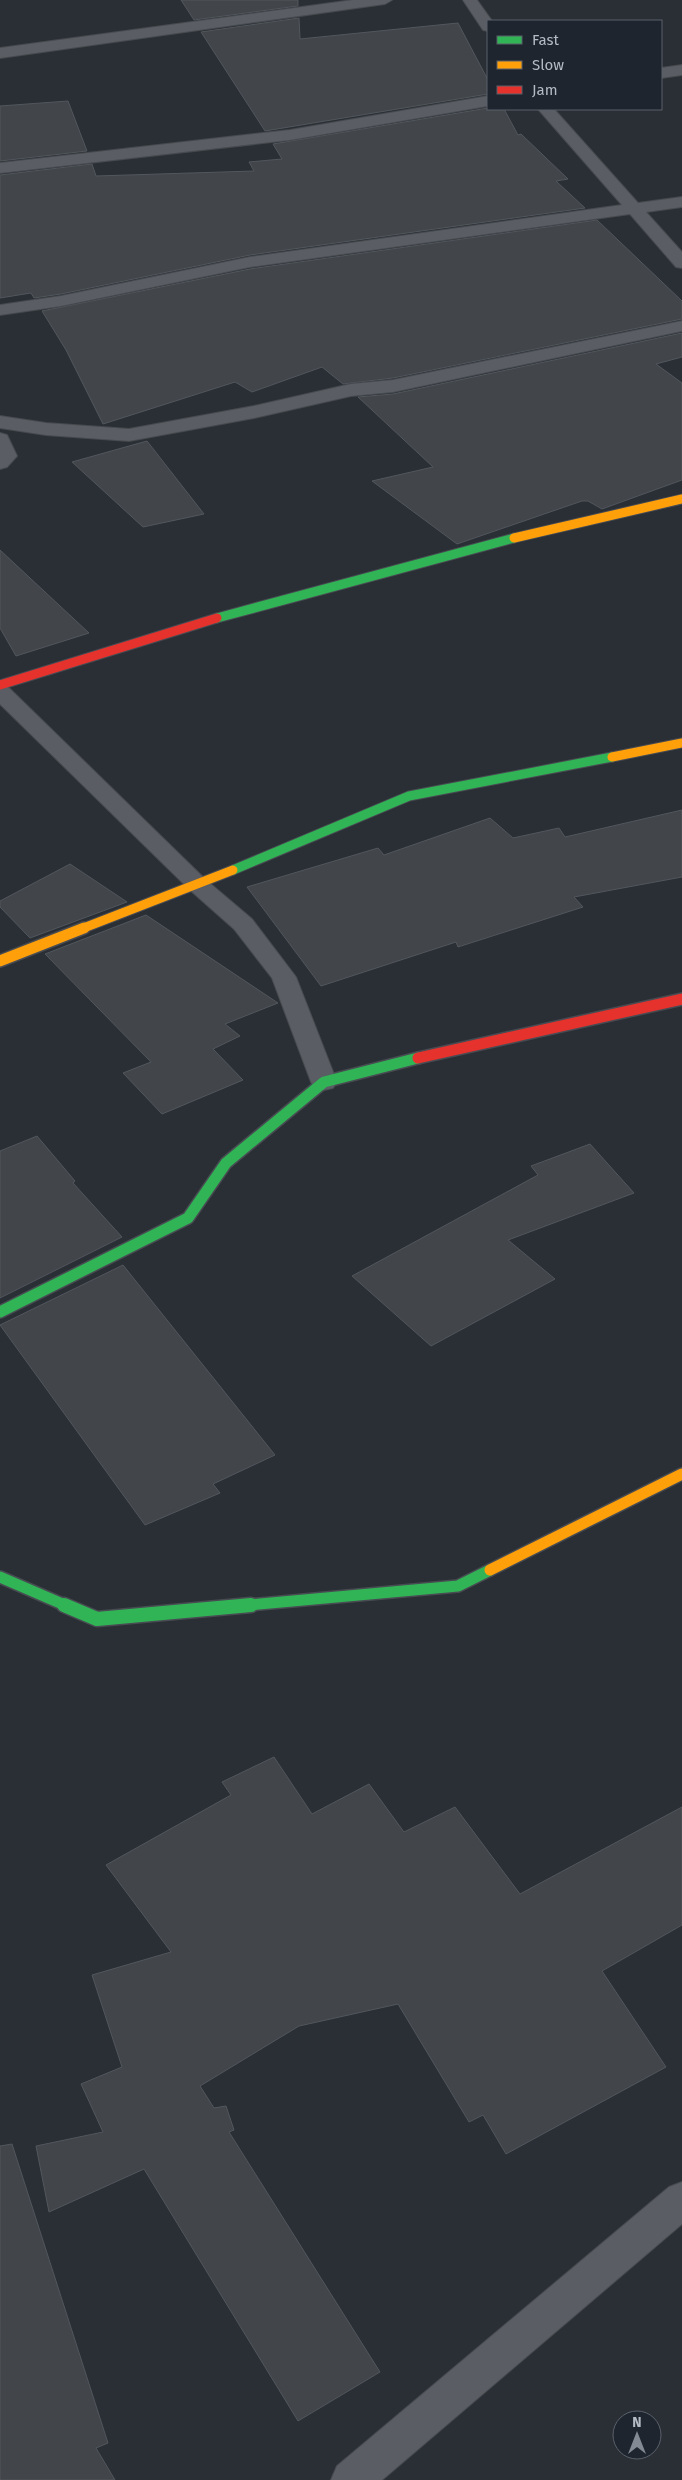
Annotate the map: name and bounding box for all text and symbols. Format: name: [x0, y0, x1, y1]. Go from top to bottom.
legend: [487, 20, 662, 110]
text: Fast: [532, 31, 559, 49]
text: Slow: [532, 56, 564, 74]
text: Jam: [532, 81, 558, 99]
north arrow: [612, 2410, 662, 2460]
text: N: [632, 2414, 642, 2431]

